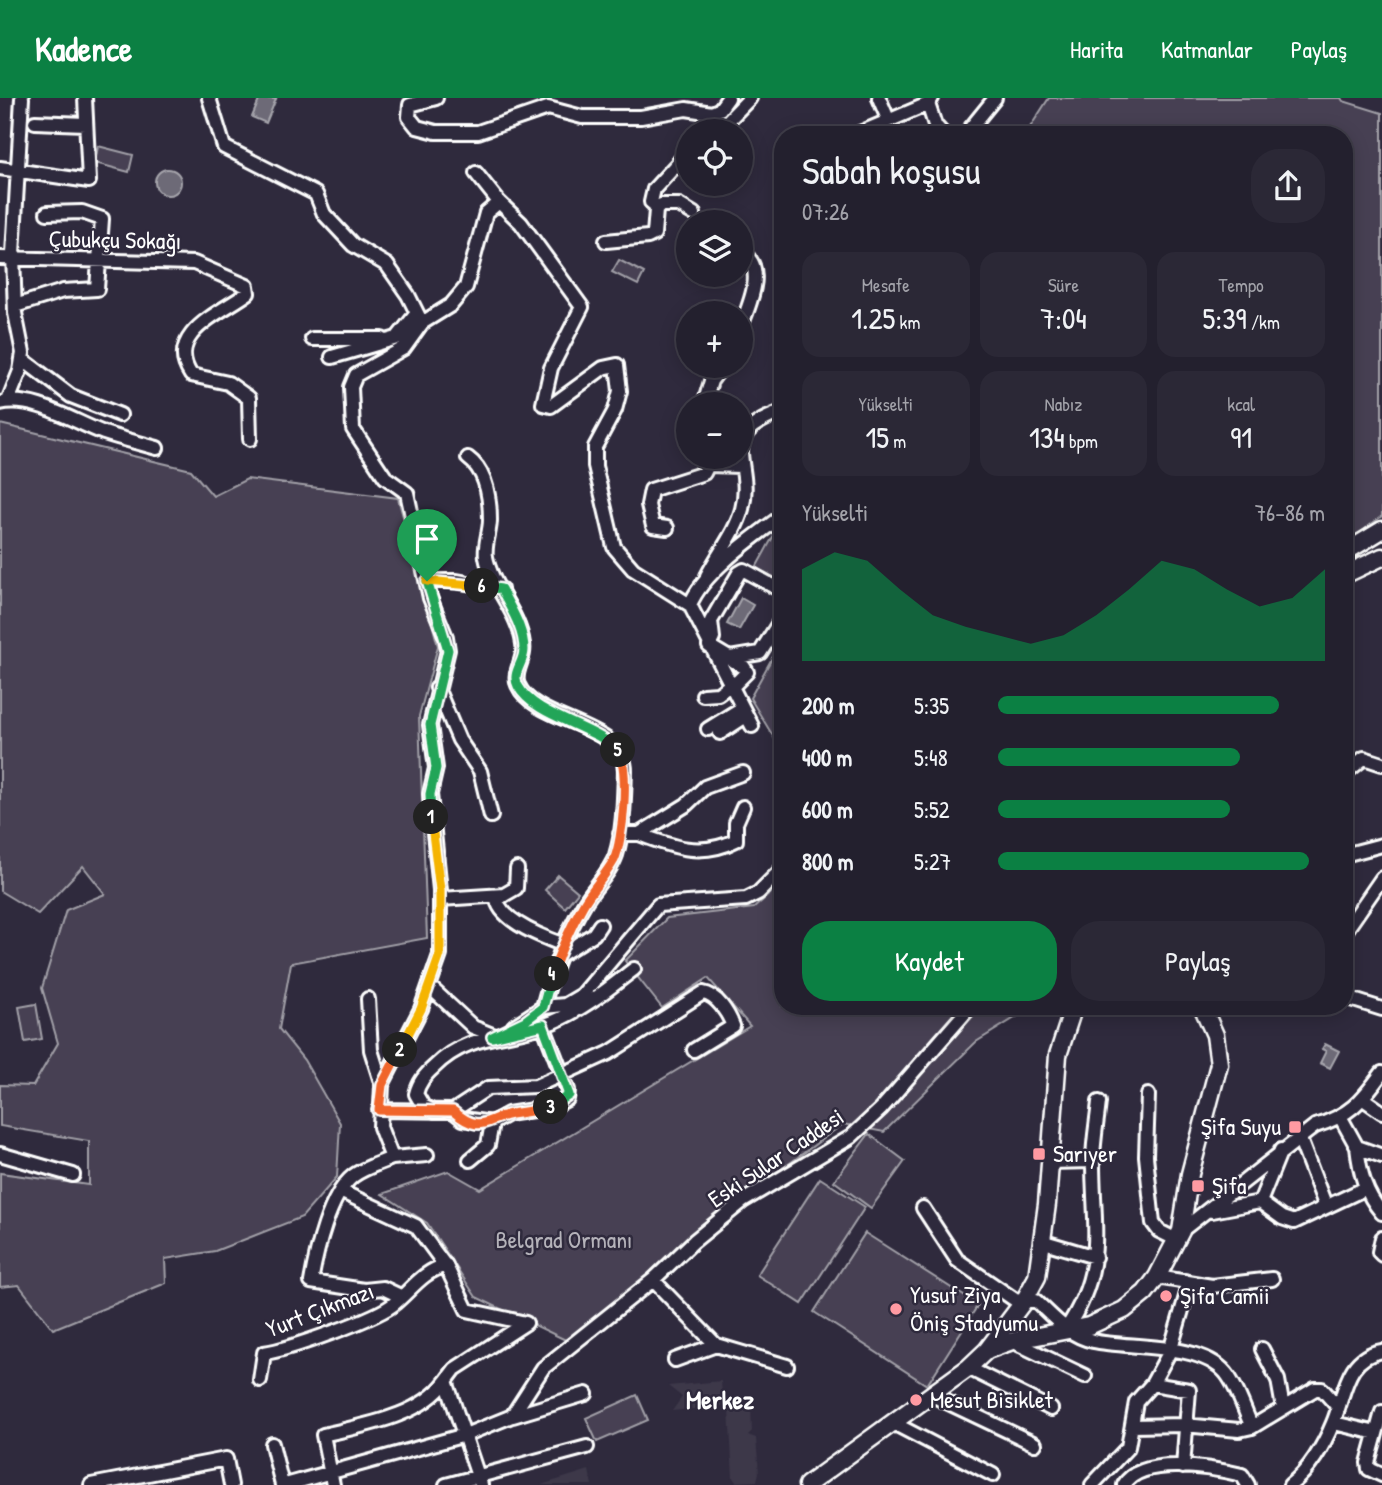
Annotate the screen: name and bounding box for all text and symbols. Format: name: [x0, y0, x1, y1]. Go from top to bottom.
text: Kadence: [35, 27, 132, 71]
text: Harita: [1070, 33, 1123, 65]
text: Katmanlar: [1161, 33, 1253, 65]
text: Paylaş: [1291, 33, 1347, 65]
map controls: [676, 119, 753, 469]
button: locate: [676, 119, 753, 196]
text: Sabah koşusu: [802, 144, 980, 196]
button: share: [1251, 149, 1325, 223]
text: 07:26: [802, 196, 849, 227]
button: layers: [676, 210, 753, 287]
street label: Çubukçu Sokağı: [48, 222, 182, 256]
text: Mesafe: [862, 272, 910, 298]
text: Süre: [1048, 272, 1079, 298]
text: Tempo: [1219, 272, 1264, 298]
text: 1.25: [851, 298, 895, 338]
text: 7:04: [1040, 298, 1087, 338]
text: 5:39: [1203, 298, 1247, 338]
button: +: [676, 301, 753, 378]
text: km: [895, 309, 920, 335]
text: /km: [1247, 309, 1280, 335]
text: Yükselti: [859, 391, 913, 417]
text: Nabız: [1045, 391, 1082, 417]
text: kcal: [1227, 391, 1255, 417]
button: −: [676, 392, 753, 469]
text: 15: [865, 417, 889, 457]
text: 134: [1029, 417, 1065, 457]
text: 91: [1230, 417, 1252, 457]
text: m: [889, 428, 906, 454]
text: bpm: [1065, 428, 1098, 454]
text: Yükselti: [802, 497, 868, 528]
text: 76–86 m: [1255, 497, 1325, 528]
pin: [397, 509, 457, 581]
icon: arrive: [408, 520, 446, 558]
pin: 6: [464, 568, 500, 603]
text: 6: [478, 572, 485, 598]
text: 200 m: [802, 690, 854, 721]
text: 5:35: [914, 690, 949, 721]
pin: 5: [600, 732, 636, 768]
text: 5: [613, 736, 622, 762]
text: 400 m: [802, 742, 852, 773]
text: 5:48: [914, 742, 948, 773]
text: 600 m: [802, 794, 853, 825]
text: 5:52: [914, 794, 950, 825]
pin: 1: [414, 800, 448, 834]
text: 1: [427, 803, 434, 829]
text: 800 m: [802, 846, 854, 877]
text: 5:27: [914, 846, 951, 877]
button: Kaydet: [802, 921, 1057, 1001]
button: Paylaş: [1071, 921, 1325, 1001]
pin: 4: [534, 956, 570, 992]
text: 4: [548, 960, 555, 986]
pin: 2: [382, 1032, 418, 1068]
text: 2: [395, 1036, 404, 1062]
pin: 3: [534, 1090, 568, 1124]
text: 3: [546, 1093, 555, 1119]
street label: Eski Sular Caddesi: [701, 1100, 850, 1214]
place label: Şifa Suyu: [1201, 1110, 1281, 1142]
marker: Şifa Suyu: [1287, 1119, 1303, 1135]
place label: Sarıyer: [1053, 1137, 1117, 1169]
marker: Sarıyer: [1031, 1146, 1047, 1162]
place label: Şifa: [1212, 1169, 1246, 1201]
marker: Şifa: [1190, 1178, 1206, 1194]
park label: Belgrad Ormanı: [496, 1223, 632, 1255]
street label: Yurt Çıkmazı: [261, 1274, 378, 1344]
place label: Yusuf Ziya Öniş Stadyumu: [910, 1278, 1038, 1338]
place label: Şifa Camii: [1180, 1279, 1270, 1311]
marker: Şifa Camii: [1158, 1288, 1174, 1304]
marker: Yusuf Ziya Öniş Stadyumu: [888, 1301, 904, 1317]
district label: Merkez: [686, 1382, 754, 1417]
place label: Mesut Bisiklet: [930, 1383, 1054, 1415]
marker: Mesut Bisiklet: [908, 1392, 924, 1408]

